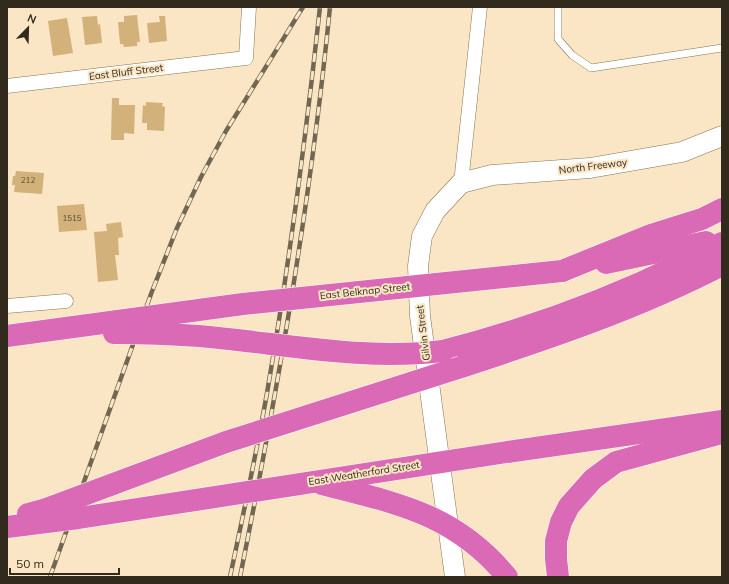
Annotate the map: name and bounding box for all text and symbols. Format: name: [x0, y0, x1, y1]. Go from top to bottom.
north arrow: [8, 8, 48, 48]
text: N: [25, 11, 38, 27]
street label: East Bluff Street: [88, 61, 164, 83]
street label: North Freeway: [558, 155, 629, 177]
house number: 212: [21, 175, 35, 185]
house number: 1515: [62, 213, 82, 223]
street label: East Belknap Street: [319, 280, 411, 302]
street label: Gilvin Street: [413, 304, 433, 362]
street label: East Weatherford Street: [308, 458, 421, 488]
scale bar: [10, 550, 119, 576]
text: 50 m: [16, 556, 44, 571]

